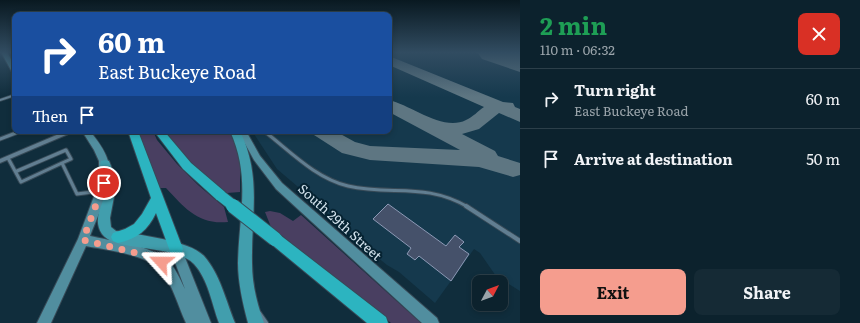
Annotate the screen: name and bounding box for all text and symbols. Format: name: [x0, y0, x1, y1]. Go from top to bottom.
text: 2 min: [540, 7, 607, 42]
button: close: [798, 13, 840, 55]
text: 60 m: [98, 20, 165, 62]
icon: right: [32, 28, 84, 80]
text: 110 m · 06:32: [540, 40, 615, 59]
text: East Buckeye Road: [98, 58, 256, 85]
text: Turn right: [574, 78, 656, 101]
text: 60 m: [806, 87, 840, 110]
icon: right: [540, 88, 562, 110]
text: East Buckeye Road: [574, 101, 688, 120]
text: Then: [32, 104, 68, 127]
icon: arrive: [76, 104, 98, 126]
text: Arrive at destination: [574, 147, 733, 170]
text: 50 m: [806, 147, 840, 170]
icon: arrive: [540, 148, 562, 170]
pin: [87, 166, 121, 200]
icon: arrive: [93, 172, 115, 194]
street label: South 29th Street: [294, 179, 387, 265]
position arrow: [140, 241, 182, 283]
button: Exit: [540, 269, 686, 315]
button: Share: [694, 269, 840, 315]
north arrow: [472, 275, 508, 311]
map controls: [472, 275, 508, 311]

